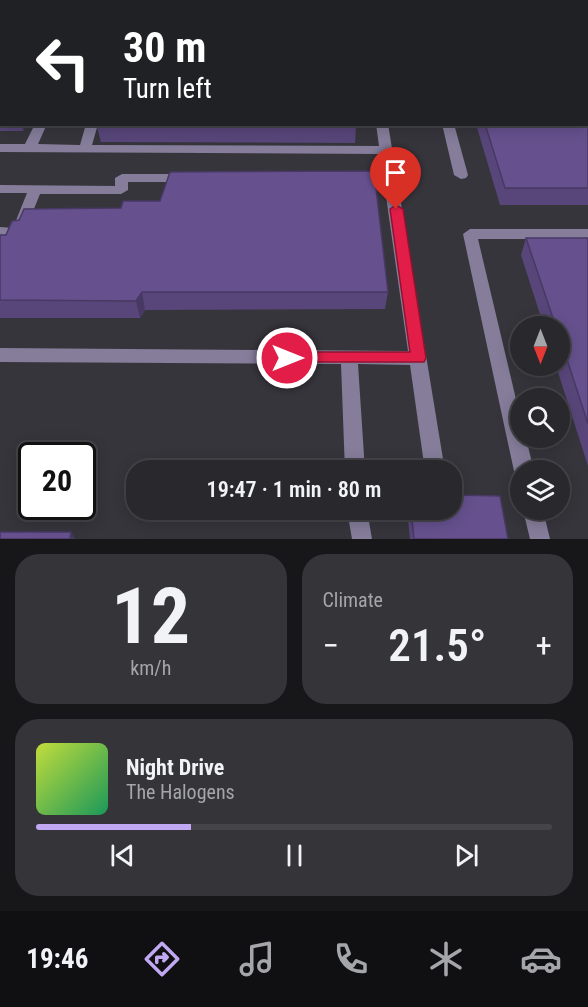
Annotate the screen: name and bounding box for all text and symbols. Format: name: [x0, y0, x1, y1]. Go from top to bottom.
text: 30 m: [123, 23, 206, 72]
icon: left: [24, 24, 102, 102]
text: Turn left: [123, 73, 212, 105]
pin: [370, 147, 421, 209]
icon: arrive: [379, 156, 412, 189]
north arrow: [510, 316, 570, 376]
map controls: [510, 316, 570, 520]
position arrow: [255, 326, 319, 390]
button: search: [510, 388, 570, 448]
speed limit sign: 20: [18, 442, 96, 520]
button: layers: [510, 460, 570, 520]
text: 19:47 · 1 min · 80 m: [207, 477, 381, 502]
text: 12: [111, 571, 190, 662]
text: Climate: [323, 588, 383, 612]
text: 21.5°: [388, 619, 486, 672]
text: −: [323, 626, 339, 665]
text: +: [536, 626, 552, 665]
text: km/h: [130, 656, 171, 680]
text: Night Drive: [126, 755, 224, 780]
text: The Halogens: [126, 780, 235, 804]
icon: previous: [106, 839, 139, 872]
icon: pause: [278, 839, 311, 872]
icon: next: [450, 839, 483, 872]
icon: directions: [141, 938, 183, 980]
icon: music: [236, 938, 278, 980]
icon: phone: [330, 938, 372, 980]
icon: climate: [425, 938, 467, 980]
icon: car: [520, 938, 562, 980]
text: 19:46: [26, 943, 88, 975]

